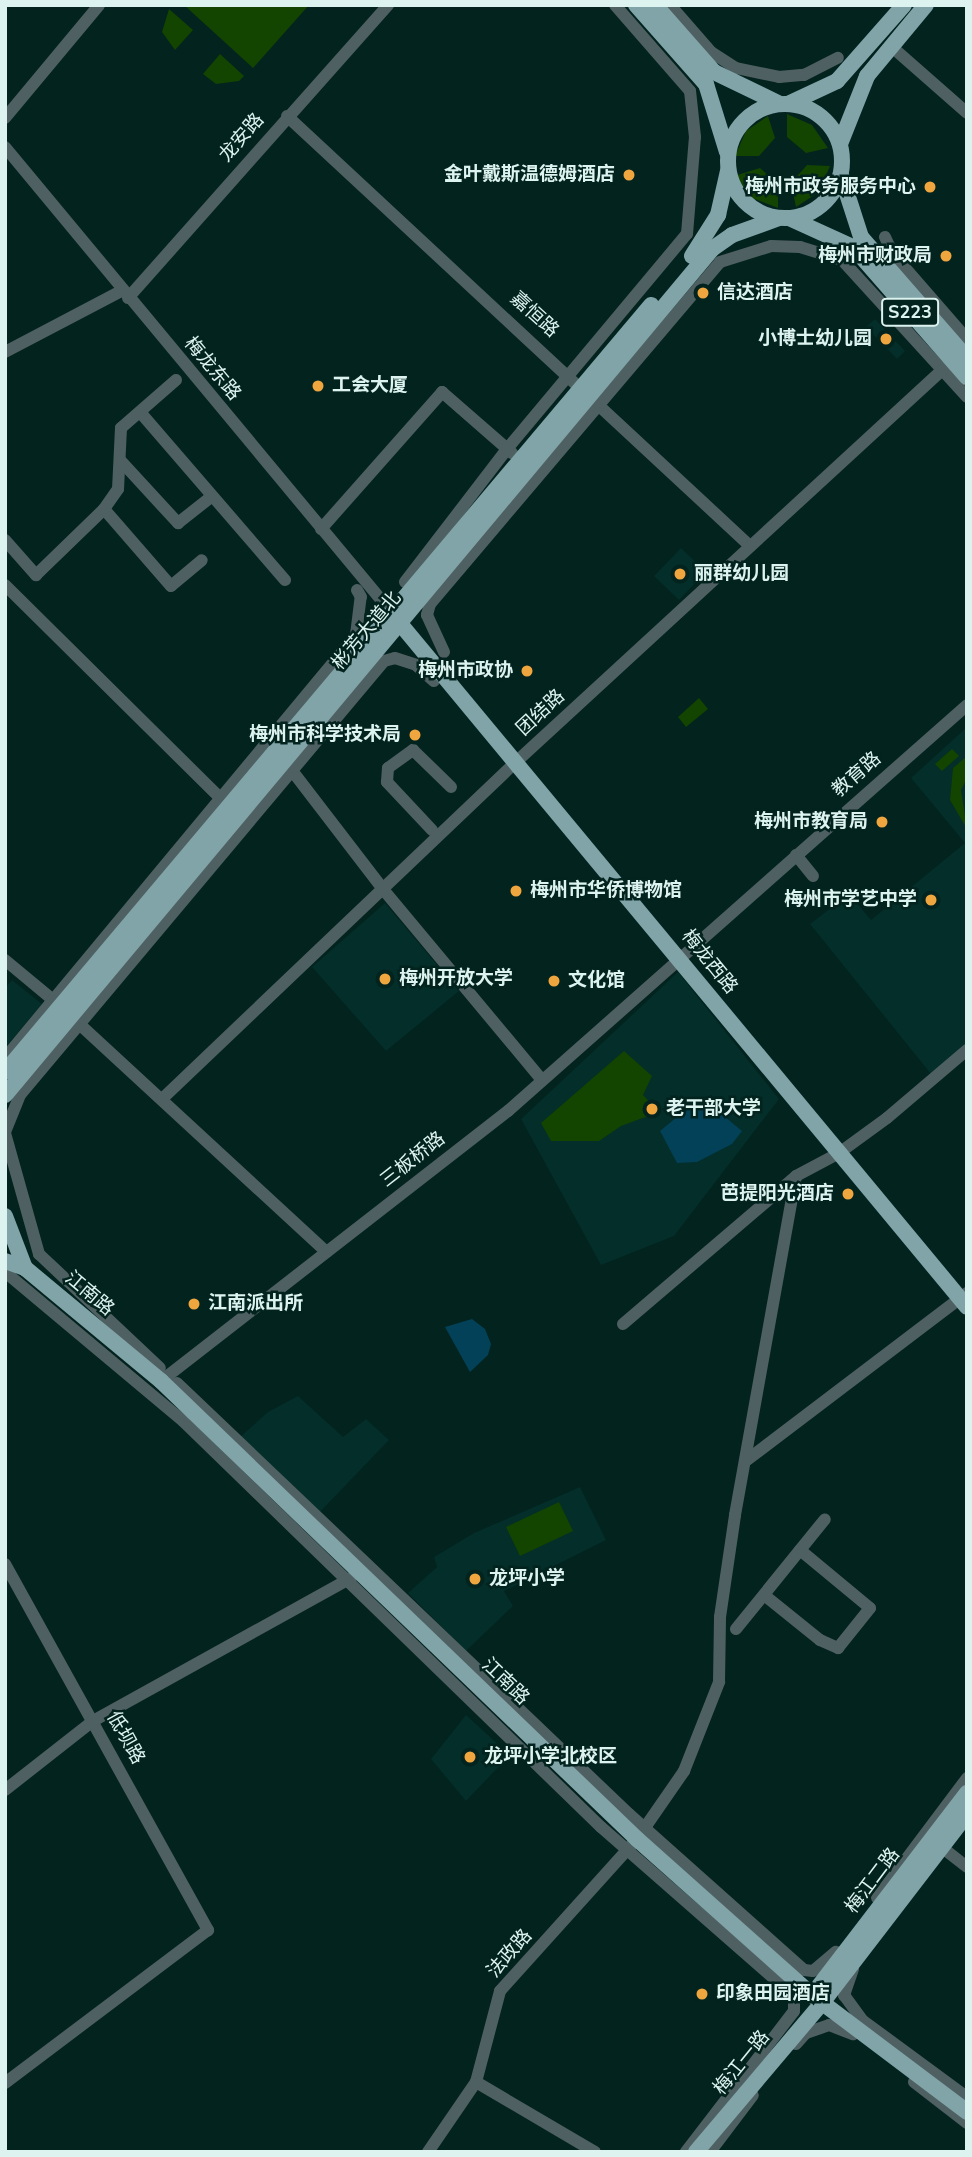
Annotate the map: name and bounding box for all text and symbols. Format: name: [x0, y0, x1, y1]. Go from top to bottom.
street label: 龙安路: [215, 109, 269, 167]
place label: 金叶戴斯温德姆酒店: [444, 164, 615, 186]
marker: 金叶戴斯温德姆酒店: [621, 167, 637, 183]
place label: 梅州市政务服务中心: [745, 176, 916, 198]
marker: 梅州市政务服务中心: [922, 179, 938, 195]
place label: 梅州市财政局: [818, 245, 932, 267]
marker: 梅州市财政局: [938, 248, 954, 264]
place label: 信达酒店: [717, 282, 793, 304]
marker: 信达酒店: [695, 285, 711, 301]
street label: 嘉恒路: [505, 287, 563, 343]
road number: S223: [880, 298, 940, 326]
place label: 小博士幼儿园: [758, 328, 872, 350]
marker: 小博士幼儿园: [878, 331, 894, 347]
street label: 梅龙东路: [179, 333, 245, 405]
place label: 工会大厦: [332, 375, 408, 397]
marker: 工会大厦: [310, 378, 326, 394]
place label: 丽群幼儿园: [694, 563, 789, 585]
marker: 丽群幼儿园: [672, 566, 688, 582]
street label: 彬芳大道北: [328, 587, 406, 675]
place label: 梅州市政协: [418, 660, 513, 682]
marker: 梅州市政协: [519, 663, 535, 679]
street label: 团结路: [512, 685, 570, 741]
place label: 梅州市科学技术局: [249, 724, 401, 746]
marker: 梅州市科学技术局: [407, 727, 423, 743]
street label: 教育路: [828, 748, 886, 802]
place label: 梅州市教育局: [754, 811, 868, 833]
marker: 梅州市教育局: [874, 814, 890, 830]
place label: 梅州市华侨博物馆: [530, 880, 682, 902]
marker: 梅州市华侨博物馆: [508, 883, 524, 899]
place label: 梅州市学艺中学: [784, 889, 917, 911]
marker: 梅州市学艺中学: [923, 892, 939, 908]
street label: 梅龙西路: [676, 925, 742, 999]
place label: 梅州开放大学: [399, 968, 513, 990]
place label: 文化馆: [568, 970, 625, 992]
marker: 梅州开放大学: [377, 971, 393, 987]
marker: 文化馆: [546, 973, 562, 989]
place label: 老干部大学: [666, 1098, 761, 1120]
marker: 老干部大学: [644, 1101, 660, 1117]
street label: 三板桥路: [376, 1128, 450, 1192]
place label: 芭提阳光酒店: [720, 1183, 834, 1205]
marker: 芭提阳光酒店: [840, 1186, 856, 1202]
street label: 江南路: [60, 1267, 118, 1321]
place label: 江南派出所: [208, 1293, 303, 1315]
marker: 江南派出所: [186, 1296, 202, 1312]
place label: 龙坪小学: [489, 1568, 565, 1590]
marker: 龙坪小学: [467, 1571, 483, 1587]
street label: 江南路: [477, 1654, 533, 1710]
street label: 低坝路: [101, 1708, 149, 1768]
place label: 龙坪小学北校区: [484, 1746, 617, 1768]
marker: 龙坪小学北校区: [462, 1749, 478, 1765]
street label: 梅江二路: [841, 1844, 905, 1918]
street label: 法政路: [483, 1925, 537, 1983]
place label: 印象田园酒店: [716, 1983, 830, 2005]
marker: 印象田园酒店: [694, 1986, 710, 2002]
street label: 梅江一路: [709, 2026, 775, 2100]

